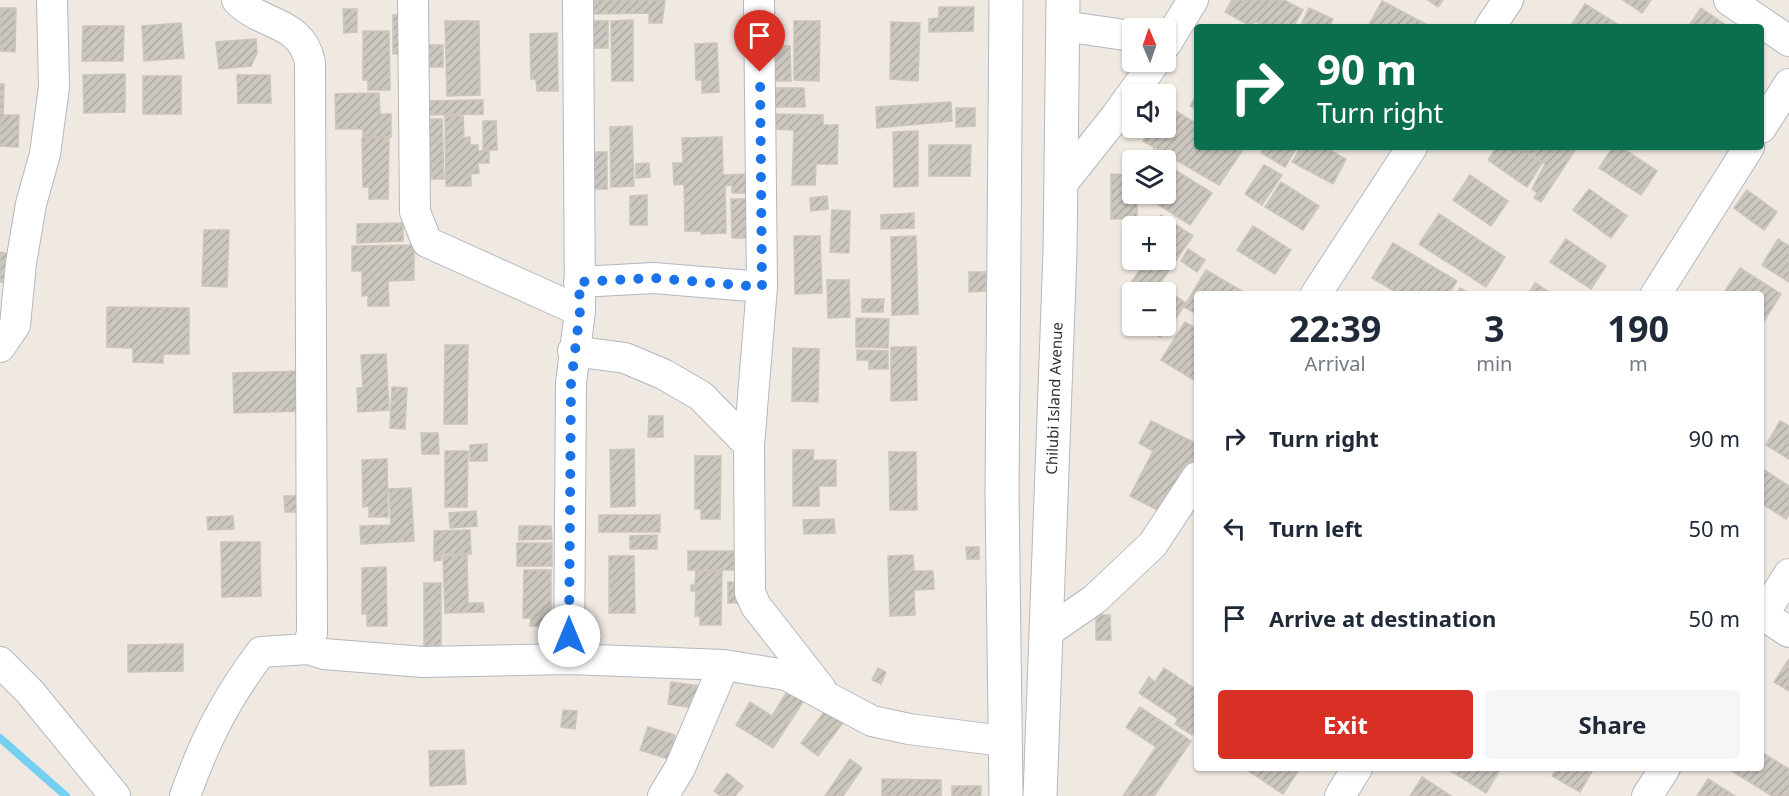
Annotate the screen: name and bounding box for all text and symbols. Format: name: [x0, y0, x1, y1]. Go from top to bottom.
pin: [734, 10, 785, 72]
north arrow: [1122, 18, 1176, 72]
map controls: [1122, 18, 1176, 336]
icon: arrive: [743, 19, 776, 52]
text: 90 m: [1317, 40, 1417, 97]
icon: right: [1218, 48, 1296, 126]
button: sound: [1122, 84, 1176, 138]
text: Turn right: [1317, 94, 1443, 131]
button: layers: [1122, 150, 1176, 204]
button: +: [1122, 216, 1176, 270]
button: −: [1122, 282, 1176, 336]
text: 22:39: [1289, 304, 1381, 353]
text: 3: [1484, 304, 1505, 353]
text: 190: [1607, 304, 1669, 353]
street label: Chilubi Island Avenue: [1041, 322, 1066, 475]
text: Arrival: [1305, 350, 1366, 377]
text: min: [1476, 350, 1512, 377]
text: m: [1629, 350, 1648, 377]
icon: right: [1218, 422, 1251, 455]
text: Turn right: [1269, 423, 1379, 453]
text: 90 m: [1689, 423, 1740, 453]
icon: left: [1218, 512, 1251, 545]
text: Turn left: [1269, 513, 1363, 543]
text: 50 m: [1689, 513, 1740, 543]
icon: arrive: [1218, 602, 1251, 635]
text: Arrive at destination: [1269, 603, 1496, 633]
text: 50 m: [1689, 603, 1740, 633]
position arrow: [537, 604, 601, 668]
button: Exit: [1218, 690, 1473, 759]
button: Share: [1485, 690, 1740, 759]

